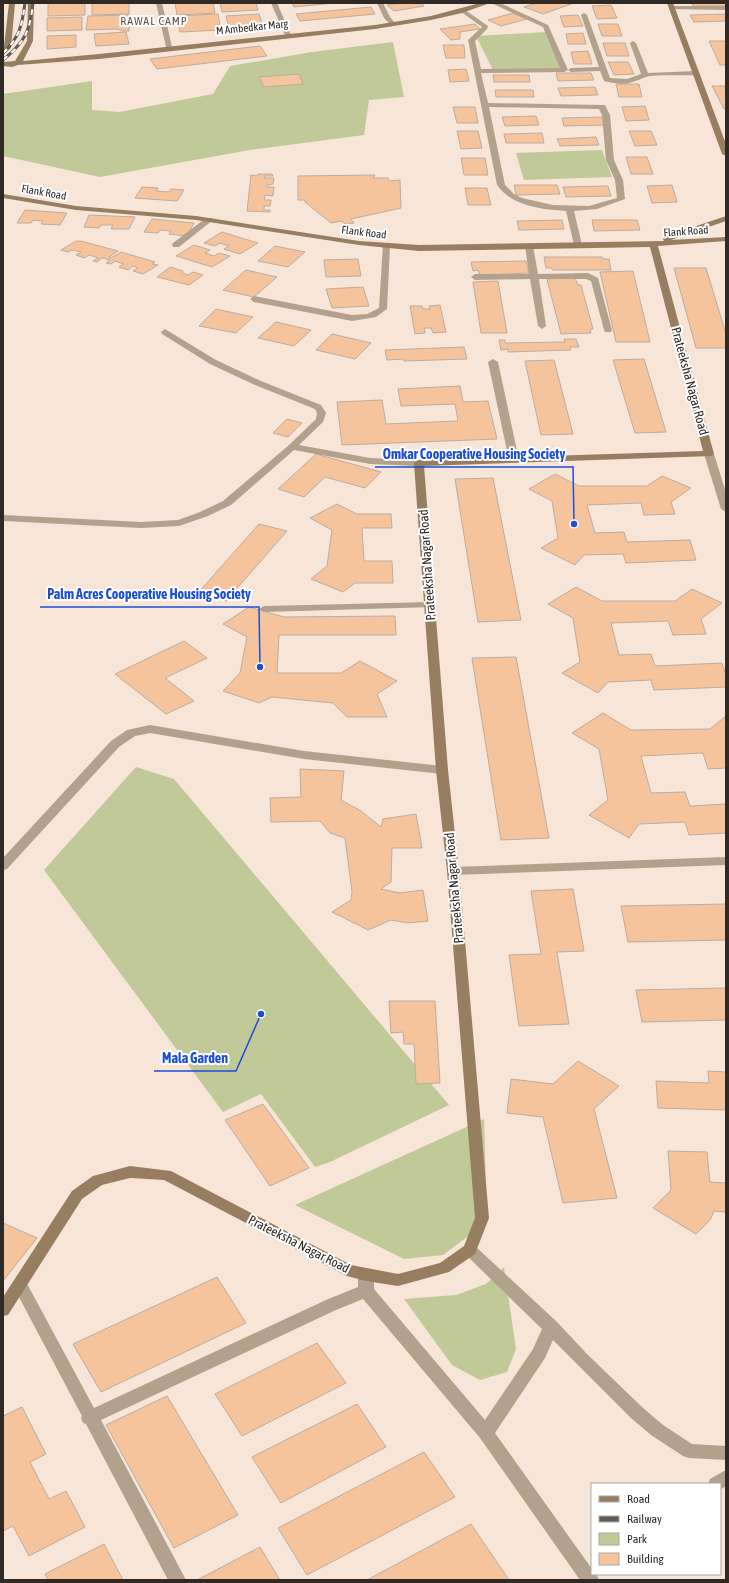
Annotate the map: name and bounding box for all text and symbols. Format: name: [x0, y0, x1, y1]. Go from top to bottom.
district label: RAWAL CAMP: [120, 14, 188, 28]
street label: M Ambedkar Marg: [215, 17, 289, 37]
street label: Flank Road: [21, 182, 67, 202]
street label: Flank Road: [341, 223, 387, 241]
street label: Flank Road: [663, 223, 709, 239]
street label: Prateeksha Nagar Road: [668, 325, 712, 437]
callout: Omkar Cooperative Housing Society: [375, 441, 573, 467]
text: Omkar Cooperative Housing Society: [383, 446, 565, 462]
street label: Prateeksha Nagar Road: [416, 509, 438, 621]
callout: Palm Acres Cooperative Housing Society: [40, 581, 259, 607]
text: Palm Acres Cooperative Housing Society: [47, 586, 251, 602]
street label: Prateeksha Nagar Road: [442, 832, 466, 944]
callout: Mala Garden: [154, 1045, 236, 1071]
text: Mala Garden: [162, 1050, 228, 1066]
street label: Prateeksha Nagar Road: [246, 1212, 352, 1276]
legend: [591, 1483, 721, 1575]
text: Road: [627, 1492, 650, 1506]
text: Railway: [627, 1512, 662, 1526]
text: Park: [627, 1532, 648, 1546]
text: Building: [627, 1552, 665, 1566]

